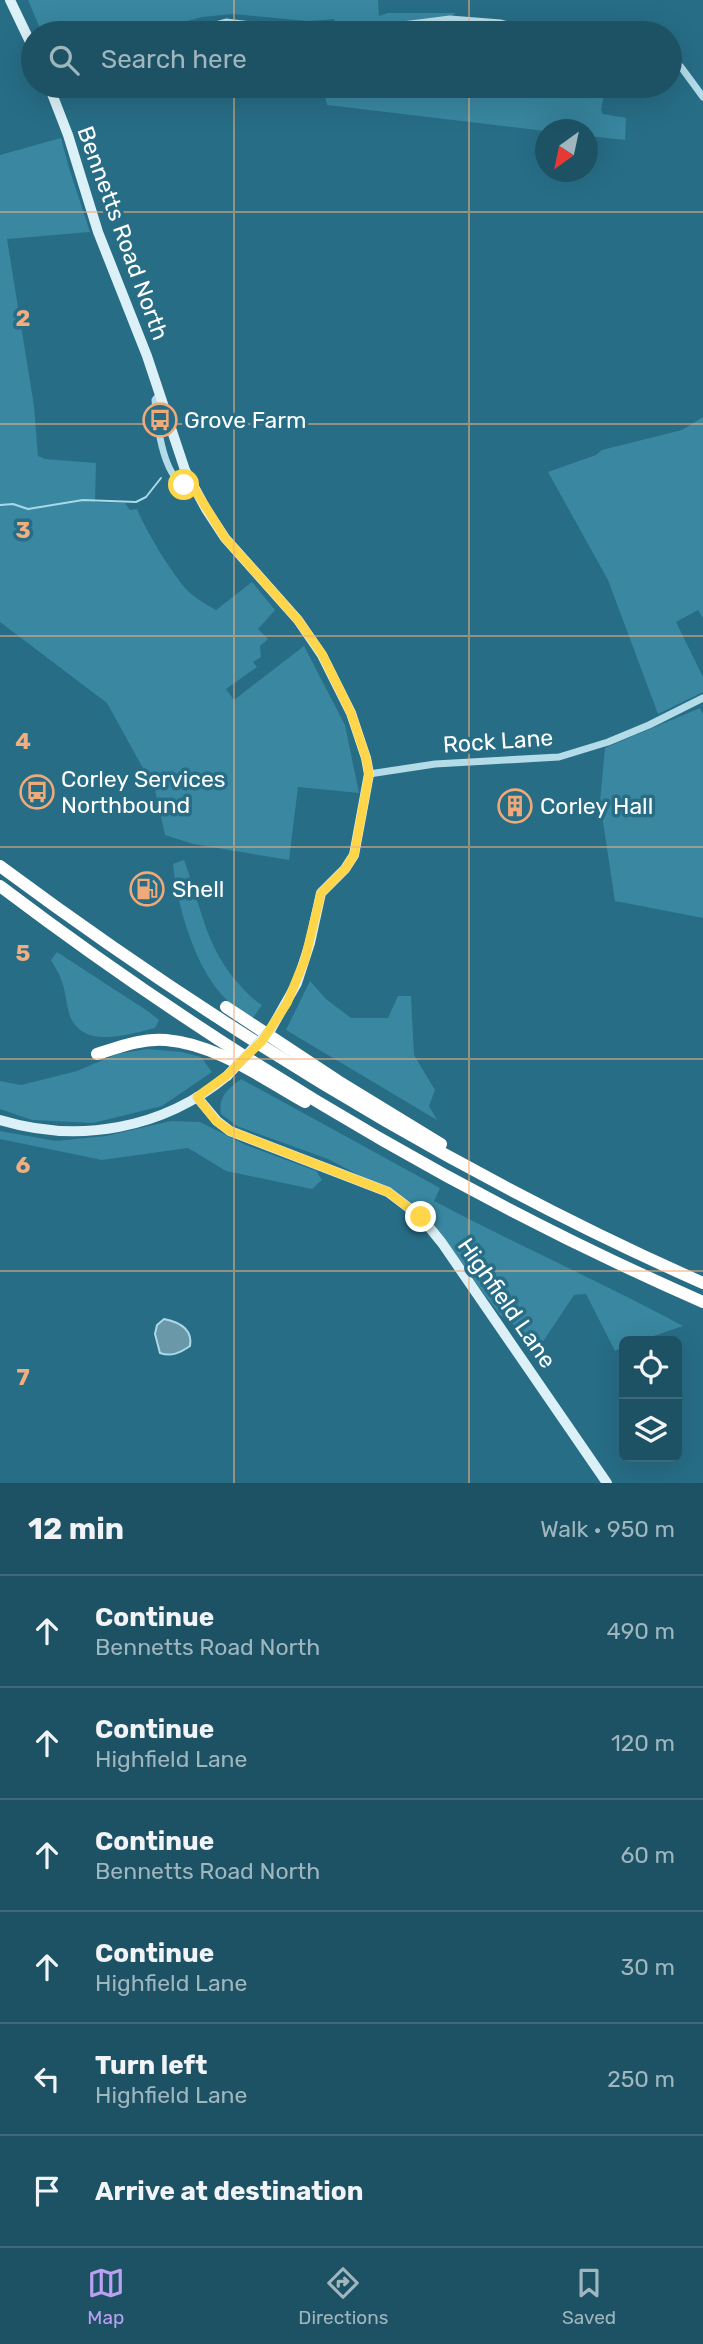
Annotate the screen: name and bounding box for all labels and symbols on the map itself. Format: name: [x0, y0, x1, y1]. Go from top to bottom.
north arrow: [535, 119, 598, 182]
street label: Bennetts Road North: [71, 122, 175, 344]
text: 2: [16, 304, 30, 332]
bus stop icon: Grove Farm: [141, 401, 179, 439]
place label: Grove Farm: [184, 406, 306, 434]
route start: [168, 469, 199, 500]
text: 3: [15, 516, 31, 544]
street label: Rock Lane: [442, 723, 554, 759]
text: 4: [15, 727, 31, 755]
place label: Corley Services Northbound: [61, 765, 226, 819]
bus stop icon: Corley Services Northbound: [18, 773, 56, 811]
building icon: Corley Hall: [496, 787, 534, 825]
place label: Corley Hall: [540, 792, 653, 820]
fuel station icon: Shell: [128, 870, 166, 908]
place label: Shell: [172, 875, 224, 903]
text: 5: [16, 939, 31, 967]
text: 6: [16, 1151, 31, 1179]
route end: [405, 1201, 436, 1232]
street label: Highfield Lane: [452, 1233, 562, 1373]
text: 7: [16, 1363, 30, 1391]

